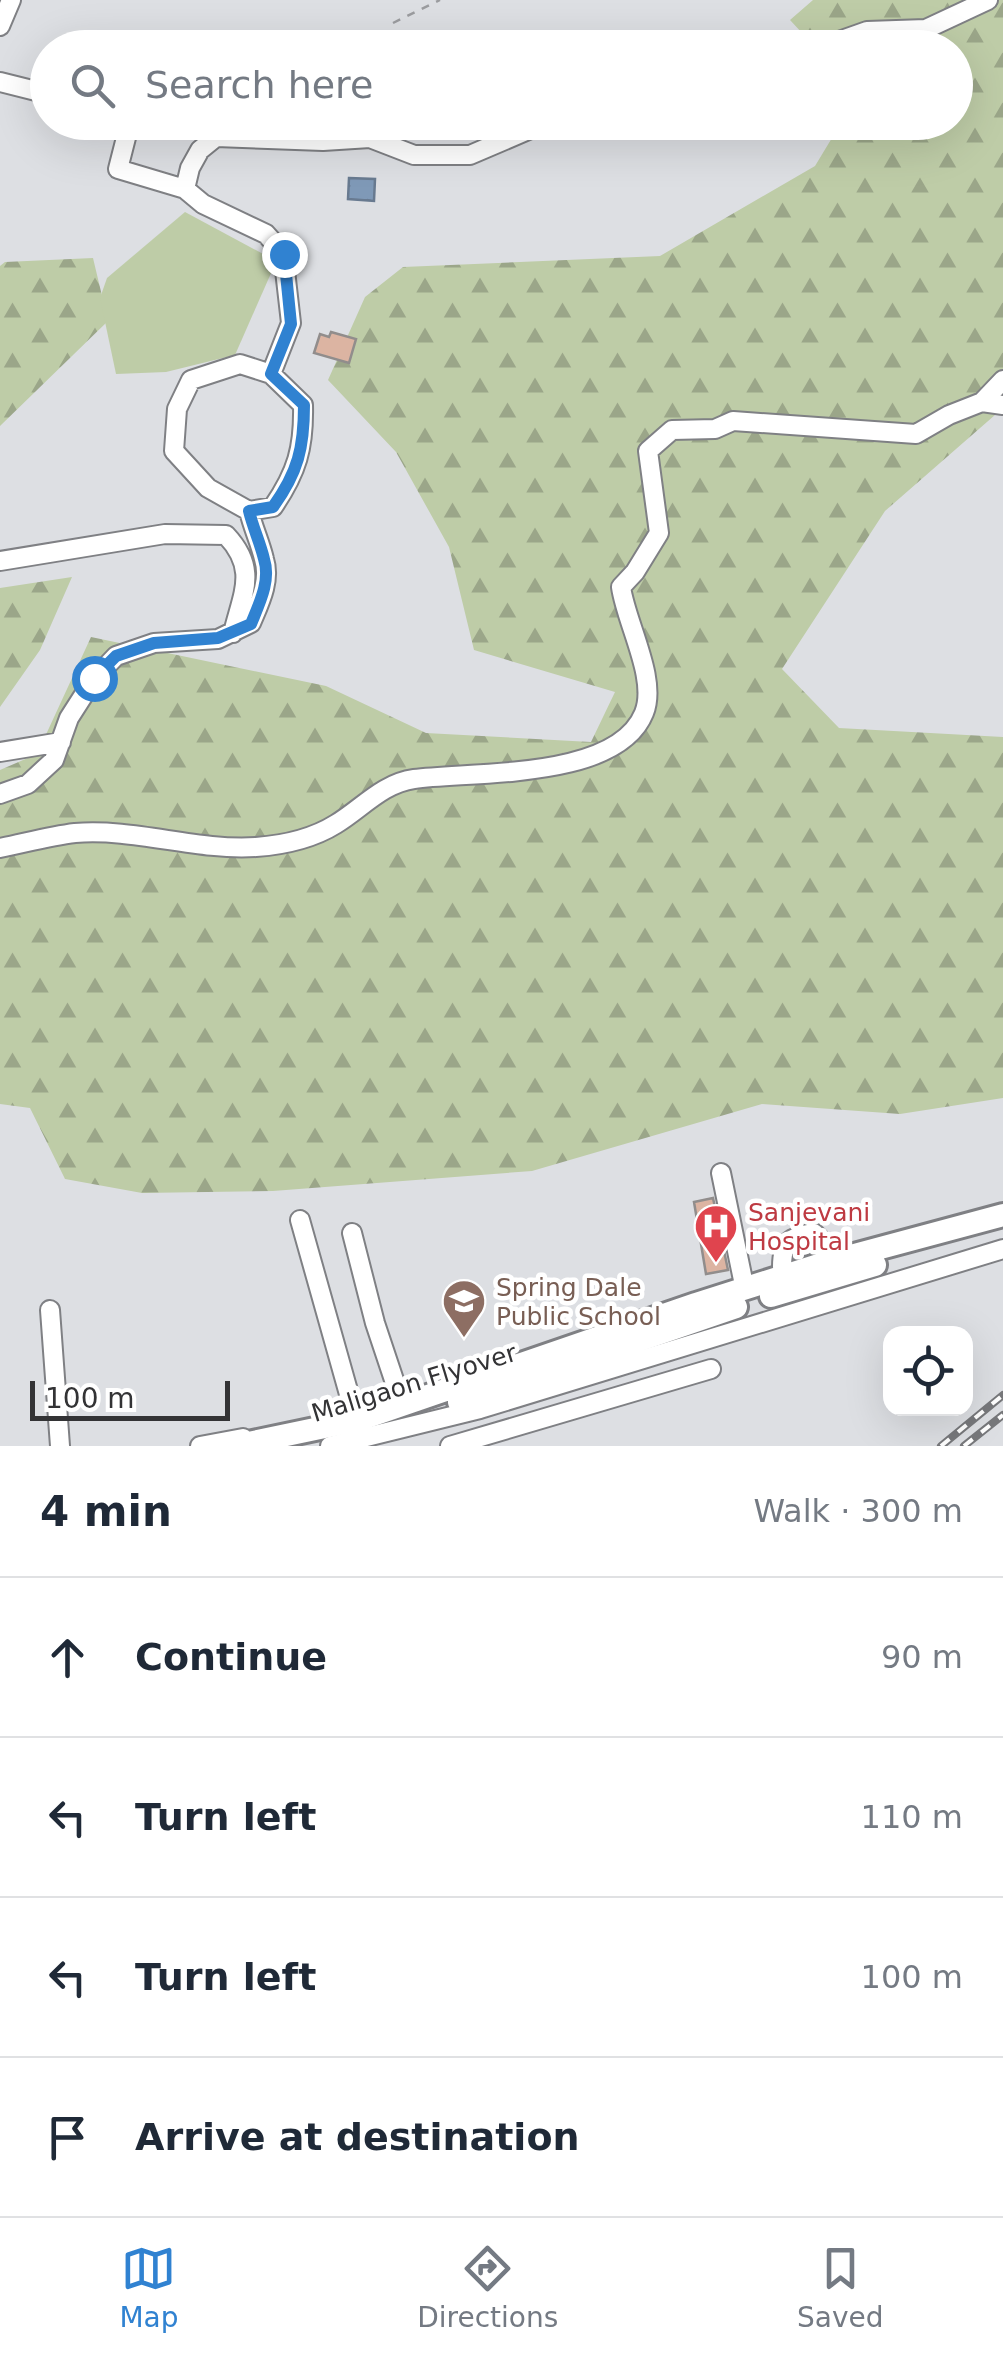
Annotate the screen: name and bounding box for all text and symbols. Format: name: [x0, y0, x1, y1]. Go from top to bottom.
search box: [30, 30, 973, 140]
icon: search: [65, 58, 120, 113]
text: Search here: [145, 63, 373, 107]
route end: [262, 232, 308, 278]
route start: [72, 656, 118, 702]
place label: Sanjevani Hospital: [748, 1198, 870, 1256]
hospital icon: Sanjevani Hospital: [693, 1203, 739, 1264]
place label: Spring Dale Public School: [496, 1273, 661, 1331]
school or university icon: Spring Dale Public School: [441, 1278, 487, 1339]
map controls: [883, 1326, 973, 1416]
button: locate: [883, 1326, 973, 1416]
street label: Maligaon Flyover: [308, 1338, 521, 1428]
scale bar: [30, 1376, 230, 1420]
text: 100 m: [45, 1382, 135, 1415]
text: 4 min: [40, 1487, 172, 1536]
text: Walk · 300 m: [753, 1492, 963, 1530]
icon: ahead: [40, 1630, 95, 1685]
text: Continue: [135, 1635, 327, 1679]
text: 90 m: [881, 1638, 963, 1676]
icon: left: [40, 1790, 95, 1845]
text: Turn left: [135, 1795, 316, 1839]
text: 110 m: [861, 1798, 963, 1836]
icon: left: [40, 1950, 95, 2005]
text: Turn left: [135, 1955, 316, 1999]
text: 100 m: [861, 1958, 963, 1996]
icon: arrive: [40, 2110, 95, 2165]
text: Arrive at destination: [135, 2115, 580, 2159]
tab: Map: [119, 2241, 178, 2334]
tab: Directions: [417, 2241, 558, 2334]
tab: Saved: [797, 2241, 884, 2334]

